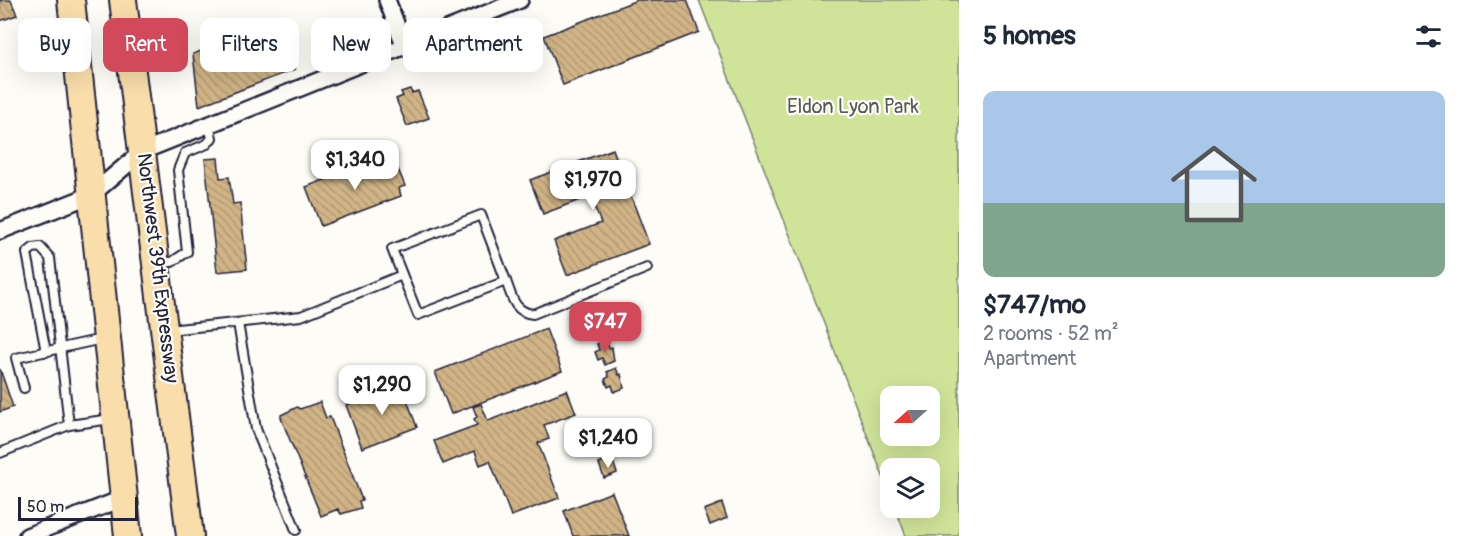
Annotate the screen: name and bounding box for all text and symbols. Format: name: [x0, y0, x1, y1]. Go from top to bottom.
chip: Buy: [18, 18, 91, 72]
chip: Rent: [103, 18, 188, 72]
chip: Filters: [200, 18, 299, 72]
chip: New: [311, 18, 391, 72]
chip: Apartment: [403, 18, 543, 72]
text: 5 homes: [983, 20, 1076, 52]
icon: filters: [1412, 20, 1445, 53]
park label: Eldon Lyon Park: [787, 94, 920, 119]
icon: home: [1160, 130, 1268, 238]
pin: $1,340: [306, 140, 404, 191]
text: $1,340: [325, 147, 385, 172]
street label: Northwest 39th Expressway: [131, 152, 185, 385]
pin: $1,970: [544, 160, 642, 211]
text: $1,970: [564, 167, 622, 192]
text: $747/mo: [983, 289, 1086, 321]
pin: $747: [569, 302, 641, 353]
text: $747: [583, 309, 627, 334]
text: 2 rooms · 52 m²: [983, 321, 1119, 346]
text: Apartment: [983, 346, 1076, 371]
pin: $1,290: [333, 365, 431, 416]
text: $1,290: [353, 372, 411, 397]
north arrow: [880, 386, 940, 446]
map controls: [880, 386, 940, 518]
pin: $1,240: [559, 418, 657, 469]
text: $1,240: [578, 425, 638, 450]
button: layers: [880, 458, 940, 518]
scale bar: [18, 494, 138, 522]
text: 50 m: [27, 497, 64, 517]

